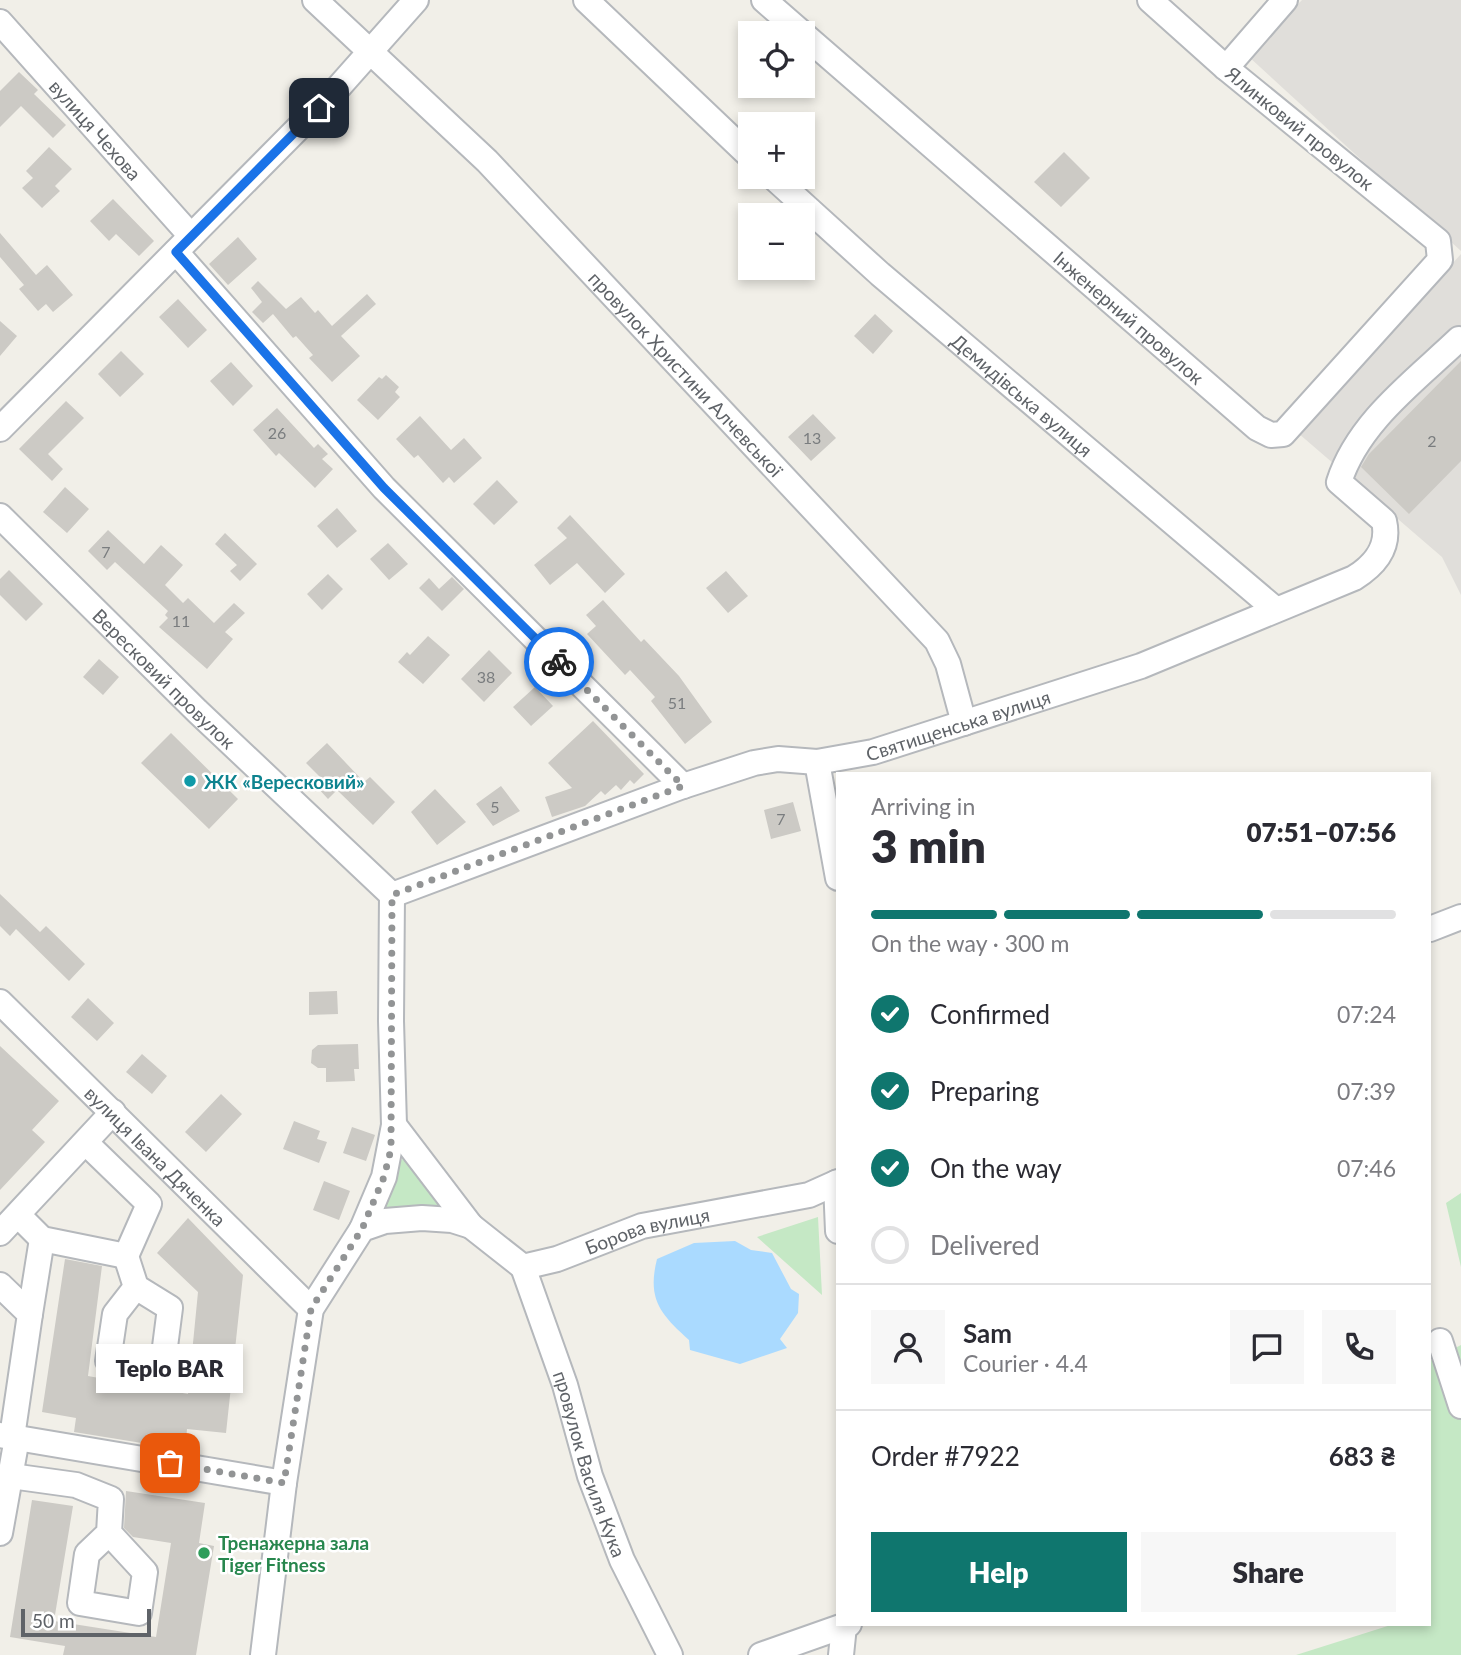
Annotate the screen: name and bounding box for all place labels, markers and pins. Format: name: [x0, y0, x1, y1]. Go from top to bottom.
pin: [289, 78, 349, 138]
place label: ЖК «Вересковий»: [204, 770, 365, 793]
marker: ЖК «Вересковий»: [182, 773, 198, 789]
callout: Teplo BAR: [96, 1344, 244, 1393]
pin: [140, 1433, 200, 1493]
place label: Тренажерна зала Tiger Fitness: [218, 1531, 369, 1576]
marker: Тренажерна зала Tiger Fitness: [196, 1545, 212, 1561]

